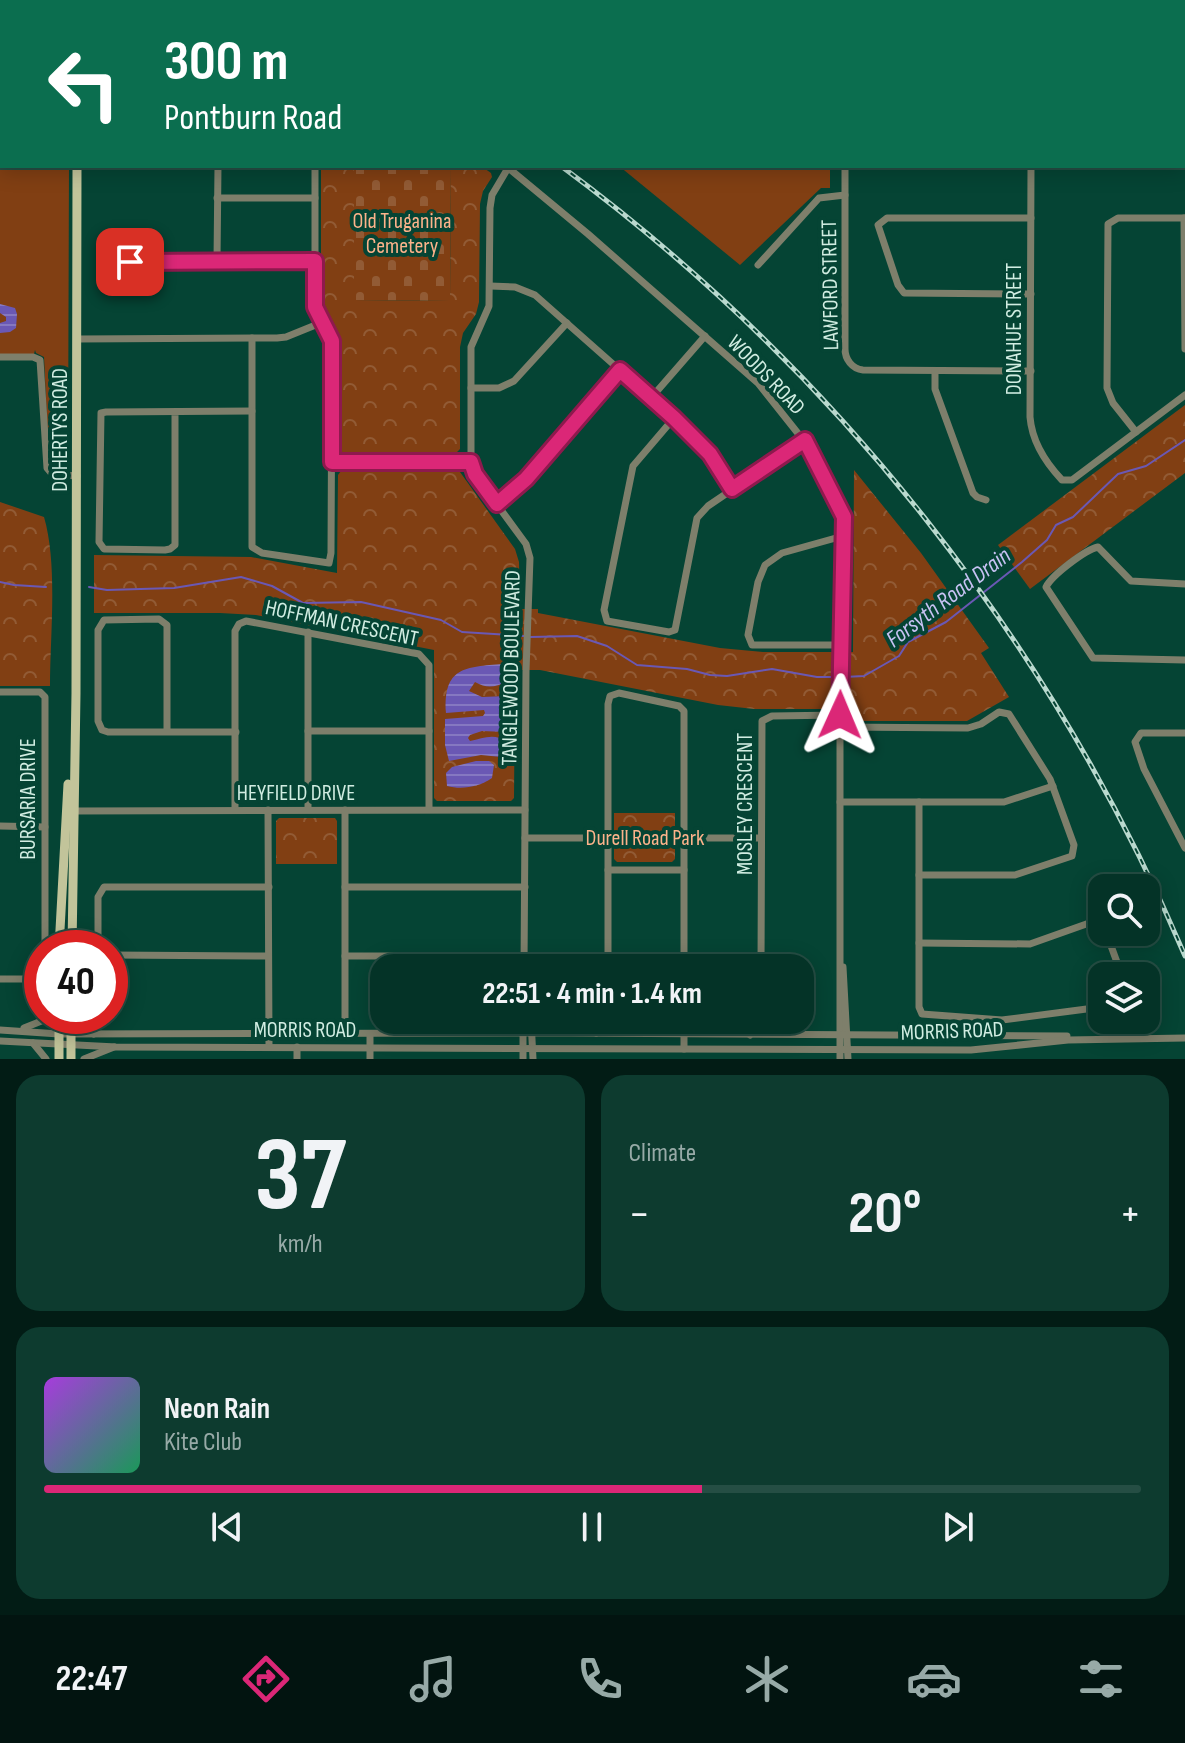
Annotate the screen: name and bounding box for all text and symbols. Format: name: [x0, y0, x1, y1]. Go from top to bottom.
text: 300 m: [164, 29, 288, 96]
icon: left: [32, 32, 136, 136]
text: Pontburn Road: [164, 97, 342, 140]
park label: Old Truganina Cemetery: [353, 208, 451, 260]
street label: LAWFORD STREET: [816, 219, 845, 351]
pin: [96, 228, 164, 296]
icon: arrive: [108, 240, 152, 284]
street label: DONAHUE STREET: [1001, 263, 1028, 395]
street label: WOODS ROAD: [721, 330, 811, 421]
street label: DOHERTYS ROAD: [47, 368, 74, 492]
water label: Forsyth Road Drain: [880, 541, 1016, 654]
street label: TANGLEWOOD BOULEVARD: [496, 570, 527, 766]
street label: HOFFMAN CRESCENT: [263, 594, 421, 653]
position arrow: [798, 673, 882, 757]
street label: MOSLEY CRESCENT: [732, 733, 759, 875]
street label: BURSARIA DRIVE: [15, 738, 42, 860]
street label: HEYFIELD DRIVE: [237, 780, 355, 807]
park label: Durell Road Park: [586, 825, 705, 852]
map controls: [1088, 874, 1160, 1034]
button: search: [1088, 874, 1160, 946]
speed limit sign: 40: [24, 930, 128, 1034]
button: layers: [1088, 962, 1160, 1034]
text: 22:51 · 4 min · 1.4 km: [482, 976, 702, 1012]
street label: MORRIS ROAD: [900, 1016, 1004, 1047]
street label: MORRIS ROAD: [254, 1017, 356, 1044]
text: 37: [254, 1114, 346, 1239]
text: Climate: [629, 1138, 696, 1169]
text: 20°: [848, 1178, 922, 1250]
text: −: [629, 1188, 650, 1241]
text: +: [1119, 1188, 1141, 1241]
text: km/h: [278, 1229, 323, 1260]
text: Neon Rain: [164, 1391, 270, 1427]
text: Kite Club: [164, 1427, 242, 1458]
icon: previous: [205, 1505, 249, 1549]
icon: pause: [570, 1505, 614, 1549]
icon: next: [936, 1505, 980, 1549]
icon: directions: [238, 1651, 294, 1707]
icon: music: [405, 1651, 461, 1707]
icon: phone: [572, 1651, 628, 1707]
icon: climate: [739, 1651, 795, 1707]
icon: car: [906, 1651, 962, 1707]
icon: filters: [1073, 1651, 1129, 1707]
text: 22:47: [56, 1658, 127, 1701]

